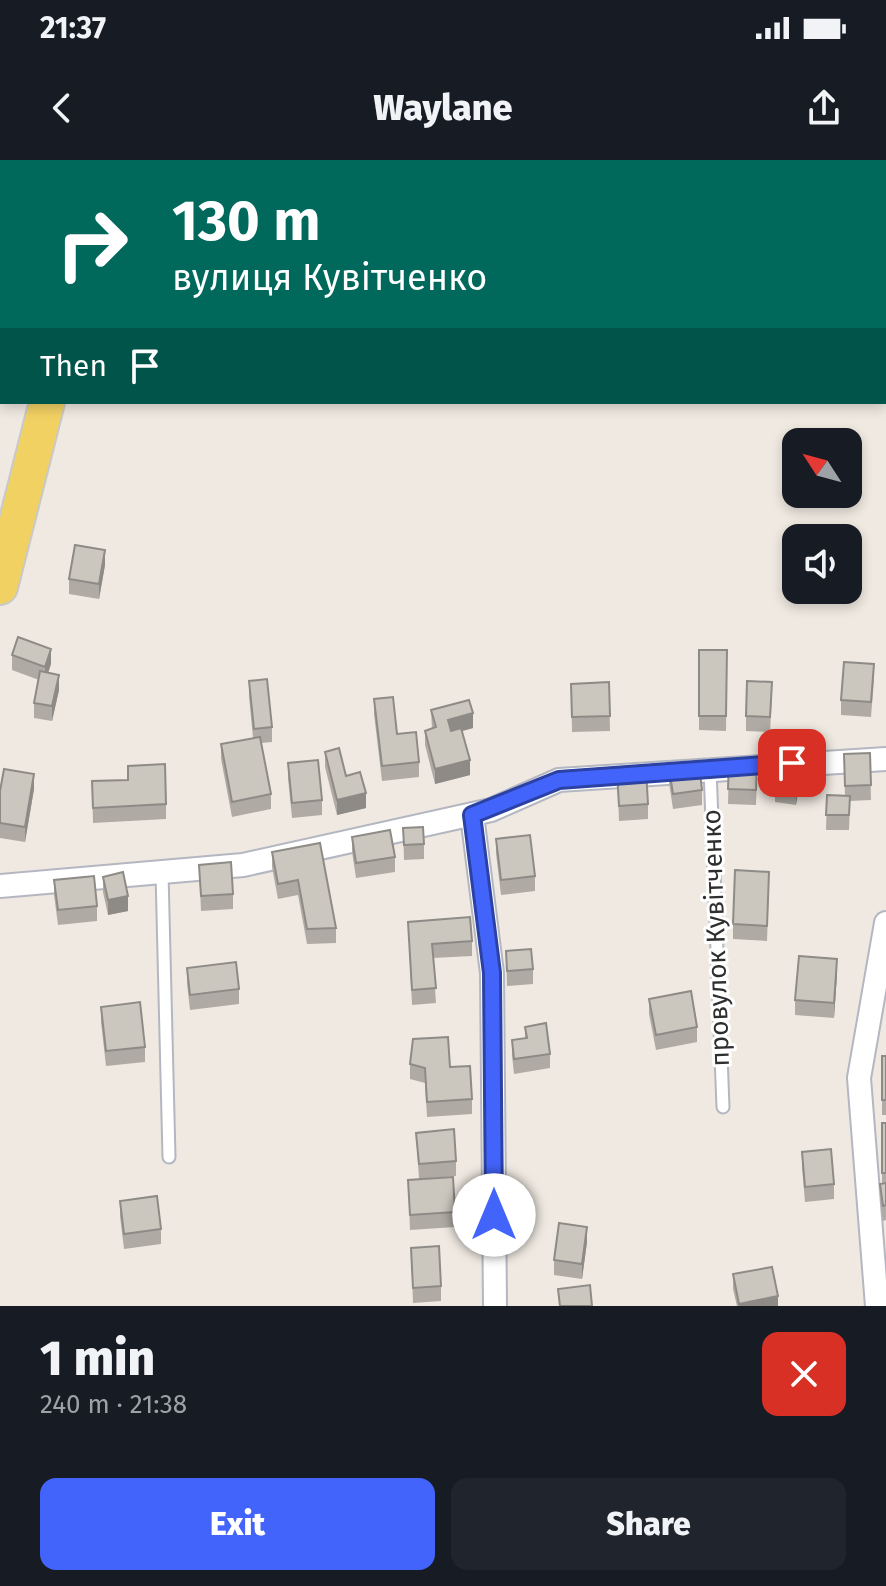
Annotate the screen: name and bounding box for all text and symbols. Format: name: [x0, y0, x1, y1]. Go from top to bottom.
text: 21:37: [40, 10, 106, 46]
icon: back: [40, 86, 84, 130]
text: Waylane: [374, 86, 512, 130]
icon: share: [802, 86, 846, 130]
text: 130 m: [172, 188, 320, 255]
icon: right: [40, 192, 144, 296]
text: вулиця Кувітченко: [172, 256, 487, 300]
icon: arrive: [123, 344, 167, 388]
text: Then: [40, 348, 107, 384]
north arrow: [782, 428, 862, 508]
map controls: [782, 428, 862, 604]
button: sound: [782, 524, 862, 604]
pin: [758, 729, 826, 797]
icon: arrive: [770, 741, 814, 785]
street label: провулок Кувітченко: [696, 809, 736, 1067]
position arrow: [452, 1173, 536, 1257]
text: 1 min: [40, 1330, 155, 1388]
button: close: [762, 1332, 846, 1416]
text: 240 m · 21:38: [40, 1389, 187, 1420]
button: Exit: [40, 1478, 435, 1570]
button: Share: [451, 1478, 846, 1570]

